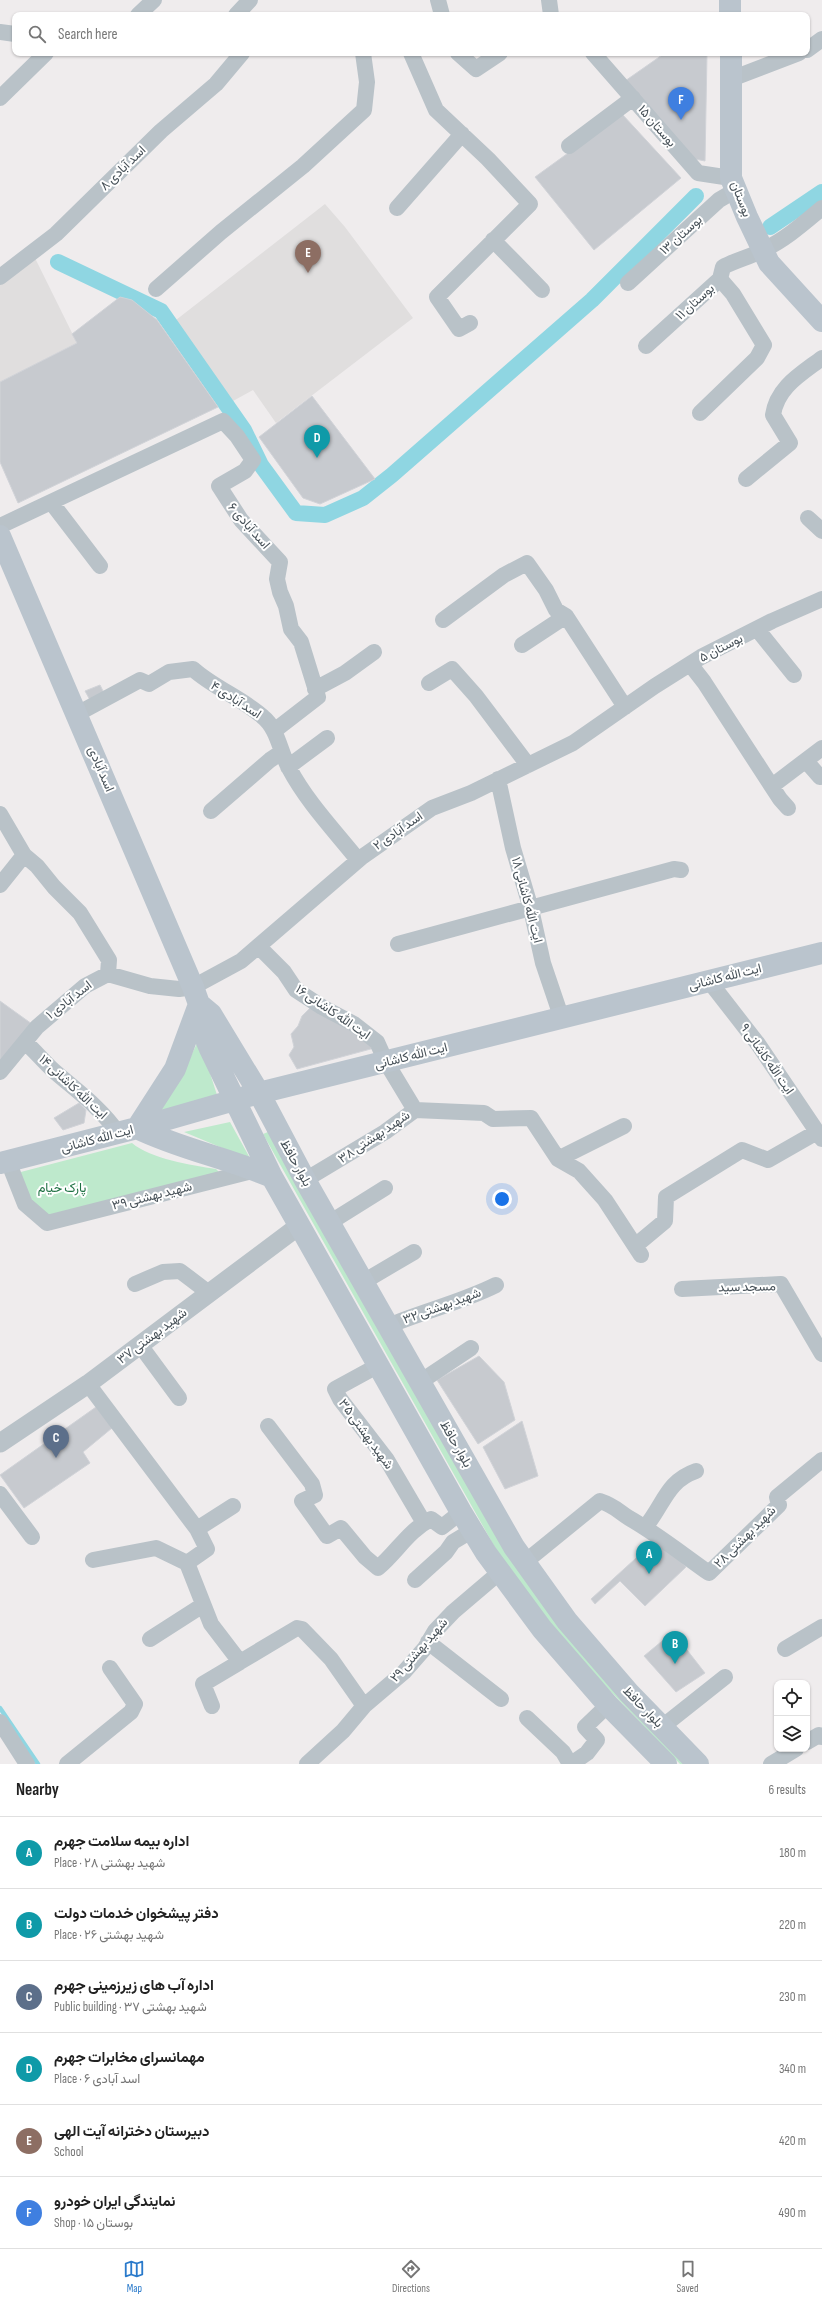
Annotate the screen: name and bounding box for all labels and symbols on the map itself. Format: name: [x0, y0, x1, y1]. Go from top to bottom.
pin: F: [668, 87, 694, 120]
street label: بوستان ۱۵: [634, 102, 680, 150]
street label: اسد آبادی ۸: [97, 142, 149, 194]
street label: بوستان: [727, 179, 755, 219]
street label: بوستان ۱۳: [657, 212, 706, 258]
pin: E: [295, 240, 321, 273]
street label: بوستان ۱۱: [672, 280, 718, 324]
pin: D: [304, 425, 330, 458]
street label: اسد آبادی ۶: [224, 500, 274, 552]
street label: بوستان ۵: [697, 630, 746, 666]
street label: اسد آبادی ۴: [208, 678, 264, 722]
street label: اسد آبادی: [84, 744, 118, 794]
street label: اسد آبادی ۲: [370, 808, 426, 854]
street label: ایت الله کاشانی ۱۸: [508, 855, 546, 945]
street label: ایت الله کاشانی: [687, 960, 763, 994]
street label: اسد آبادی ۱: [43, 977, 95, 1023]
street label: ایت الله کاشانی ۱۶: [293, 981, 373, 1043]
street label: ایت الله کاشانی ۹: [737, 1020, 797, 1098]
street label: ایت الله کاشانی: [373, 1039, 449, 1073]
street label: ایت الله کاشانی ۱۴: [35, 1051, 111, 1123]
street label: شهید بهشتی ۳۸: [335, 1107, 413, 1167]
street label: ایت الله کاشانی: [59, 1122, 135, 1156]
street label: بلوار حافظ: [277, 1137, 316, 1189]
street label: شهید بهشتی ۳۹: [110, 1178, 194, 1214]
park label: پارک خیام: [38, 1180, 86, 1197]
your location: [492, 1189, 512, 1209]
street label: مسجد سید: [718, 1278, 776, 1296]
street label: شهید بهشتی ۳۲: [401, 1284, 483, 1328]
street label: شهید بهشتی ۳۷: [114, 1305, 190, 1367]
street label: شهید بهشتی ۳۵: [335, 1396, 397, 1472]
street label: بلوار حافظ: [436, 1418, 476, 1470]
pin: C: [43, 1425, 69, 1458]
street label: شهید بهشتی ۲۸: [711, 1503, 779, 1571]
pin: A: [636, 1541, 662, 1574]
street label: شهید بهشتی ۲۹: [387, 1615, 451, 1685]
pin: B: [662, 1631, 688, 1664]
street label: بلوار حافظ: [619, 1683, 667, 1731]

